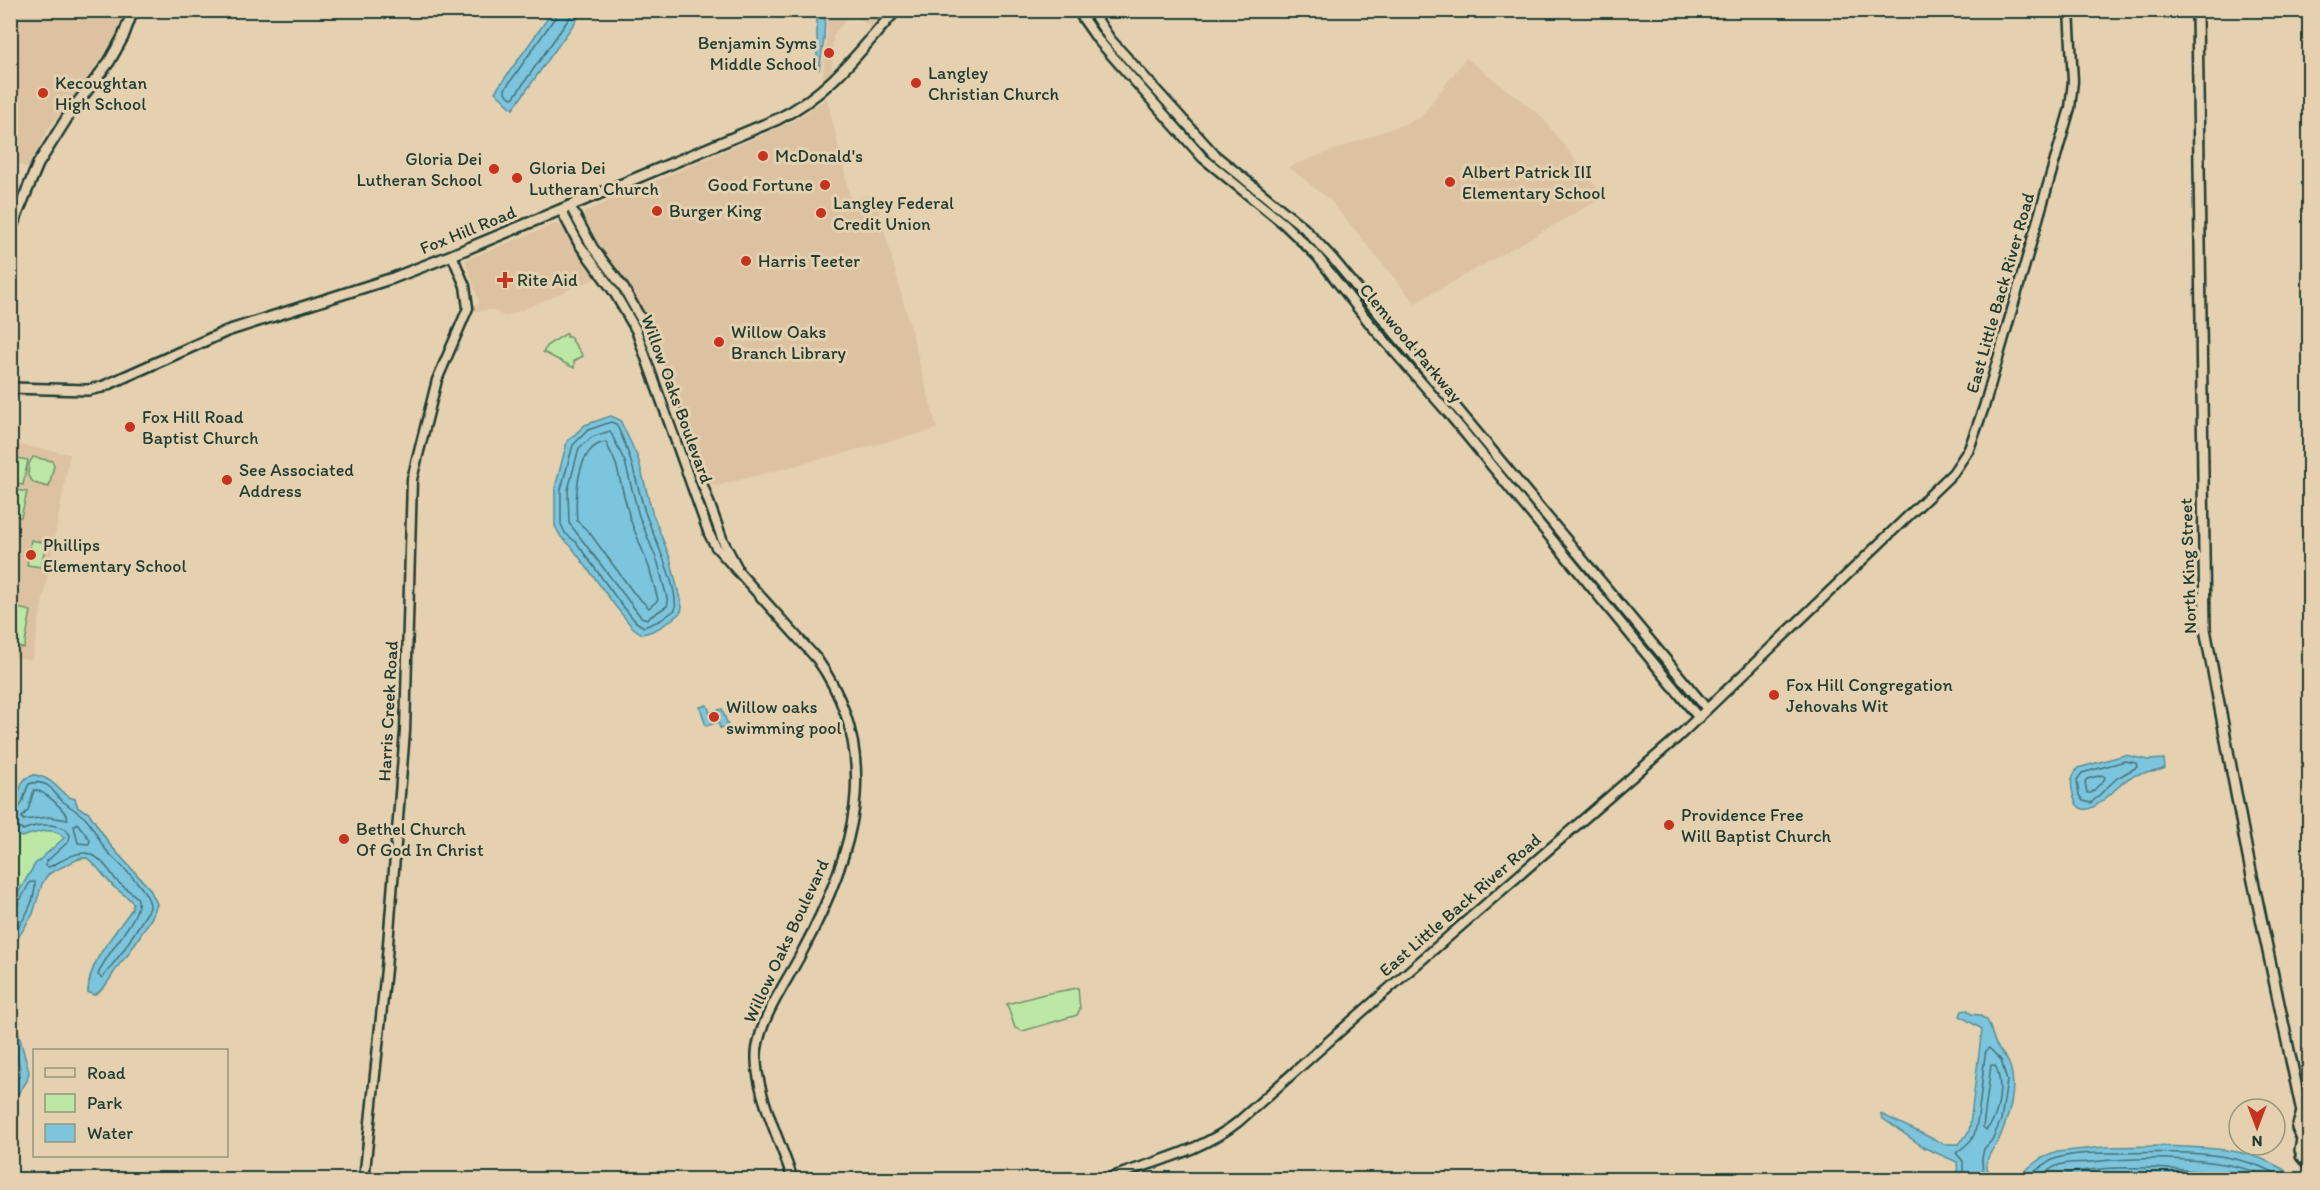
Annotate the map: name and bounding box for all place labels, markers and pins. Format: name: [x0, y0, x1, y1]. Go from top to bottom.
place label: Benjamin Syms Middle School: [698, 32, 817, 75]
marker: Benjamin Syms Middle School: [822, 46, 836, 60]
place label: Langley Christian Church: [928, 62, 1060, 105]
place label: Kecoughtan High School: [55, 72, 147, 115]
marker: Langley Christian Church: [909, 76, 923, 90]
marker: Kecoughtan High School: [36, 86, 50, 100]
place label: McDonald's: [775, 145, 863, 167]
place label: Gloria Dei Lutheran School: [357, 148, 482, 191]
marker: McDonald's: [756, 149, 770, 163]
place label: Gloria Dei Lutheran Church: [529, 157, 659, 200]
place label: Albert Patrick III Elementary School: [1462, 161, 1606, 204]
marker: Gloria Dei Lutheran School: [487, 162, 501, 176]
marker: Gloria Dei Lutheran Church: [510, 171, 524, 185]
place label: Good Fortune: [708, 174, 813, 196]
marker: Albert Patrick III Elementary School: [1443, 175, 1457, 189]
marker: Good Fortune: [818, 178, 832, 192]
place label: Langley Federal Credit Union: [833, 192, 954, 235]
place label: Burger King: [669, 200, 763, 222]
marker: Burger King: [650, 204, 664, 218]
marker: Langley Federal Credit Union: [814, 206, 828, 220]
place label: Harris Teeter: [758, 250, 860, 272]
marker: Harris Teeter: [739, 254, 753, 268]
place label: Rite Aid: [517, 269, 578, 291]
marker: Rite Aid: [498, 273, 512, 287]
place label: Willow Oaks Branch Library: [731, 321, 847, 364]
marker: Willow Oaks Branch Library: [712, 335, 726, 349]
place label: Fox Hill Road Baptist Church: [142, 406, 258, 449]
marker: Fox Hill Road Baptist Church: [123, 420, 137, 434]
place label: See Associated Address: [239, 459, 354, 502]
marker: See Associated Address: [220, 473, 234, 487]
place label: Phillips Elementary School: [43, 534, 187, 577]
marker: Phillips Elementary School: [24, 548, 38, 562]
place label: Fox Hill Congregation Jehovahs Wit: [1786, 674, 1953, 717]
marker: Fox Hill Congregation Jehovahs Wit: [1767, 688, 1781, 702]
place label: Willow oaks swimming pool: [726, 696, 842, 739]
marker: Willow oaks swimming pool: [707, 710, 721, 724]
place label: Providence Free Will Baptist Church: [1681, 804, 1832, 847]
place label: Bethel Church Of God In Christ: [356, 818, 484, 861]
marker: Providence Free Will Baptist Church: [1662, 818, 1676, 832]
marker: Bethel Church Of God In Christ: [337, 832, 351, 846]

